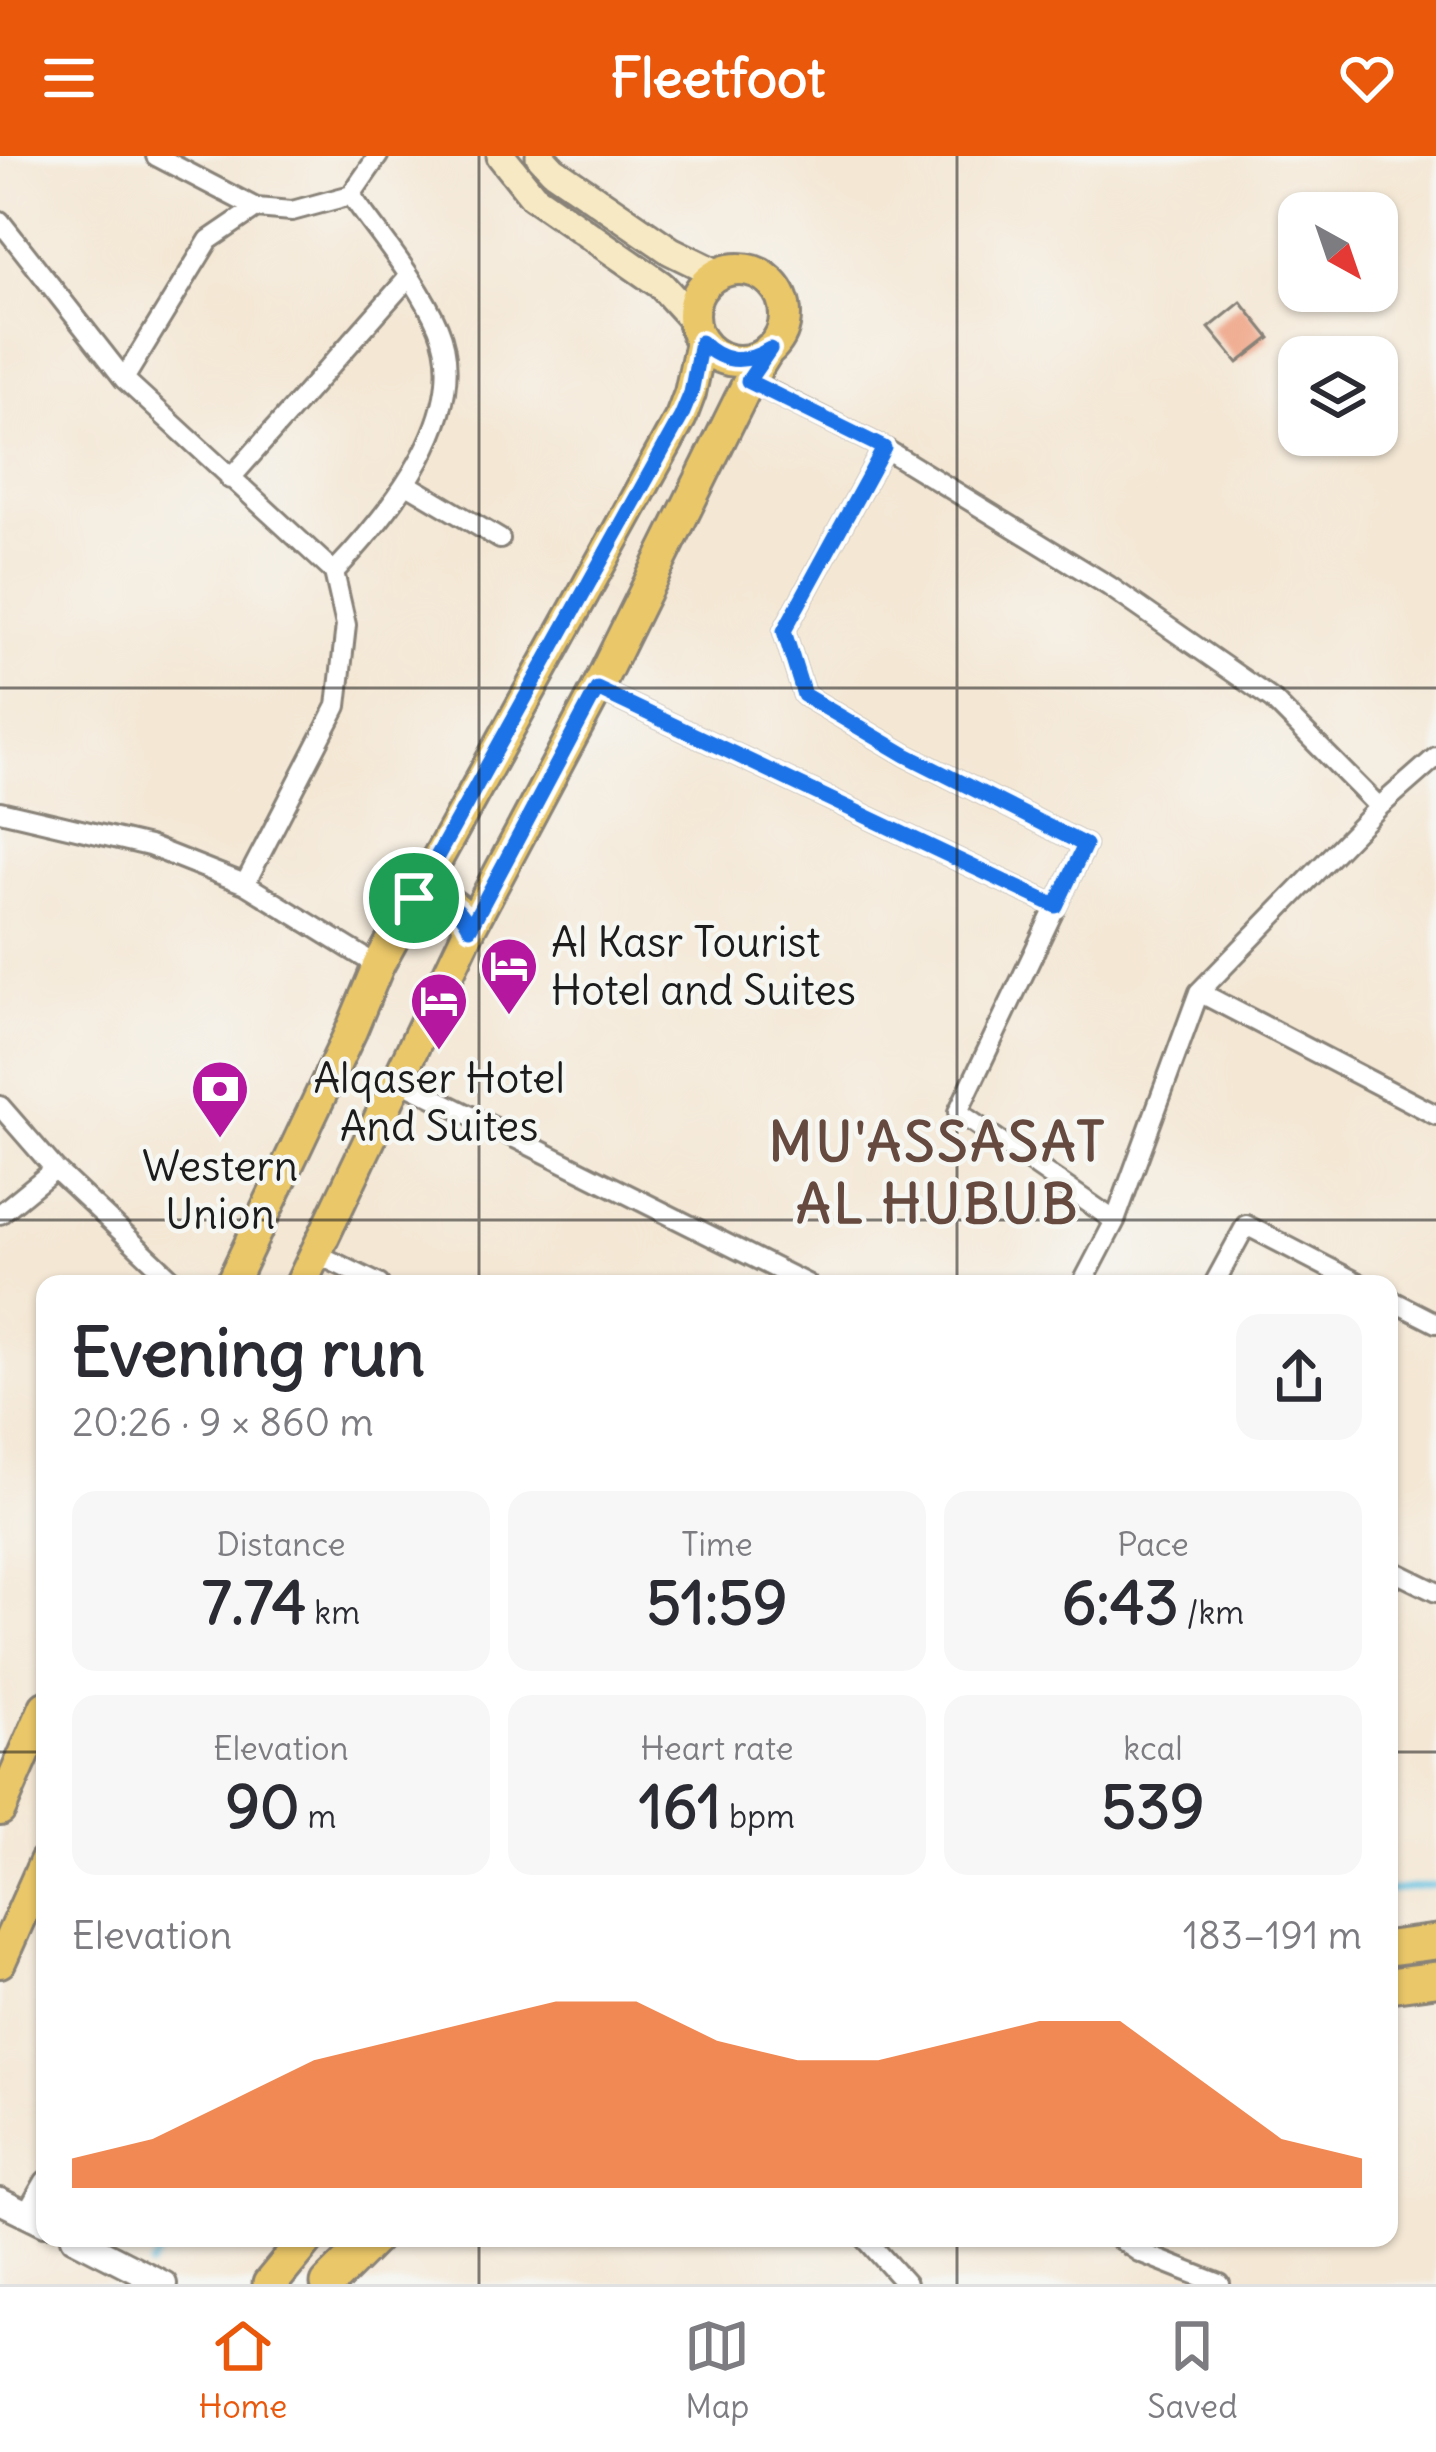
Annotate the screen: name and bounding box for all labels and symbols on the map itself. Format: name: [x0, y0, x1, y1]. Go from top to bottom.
north arrow: [1278, 192, 1398, 312]
pin: [363, 847, 465, 949]
place label: Al Kasr Tourist Hotel and Suites: [551, 916, 856, 1016]
hotel icon: Al Kasr Tourist Hotel and Suites: [478, 935, 540, 1017]
hotel icon: Alqaser Hotel And Suites: [408, 970, 470, 1052]
place label: Alqaser Hotel And Suites: [313, 1052, 565, 1152]
bank icon: Western Union: [189, 1058, 251, 1140]
district label: MU'ASSASAT AL HUBUB: [769, 1108, 1107, 1238]
place label: Western Union: [142, 1140, 298, 1240]

